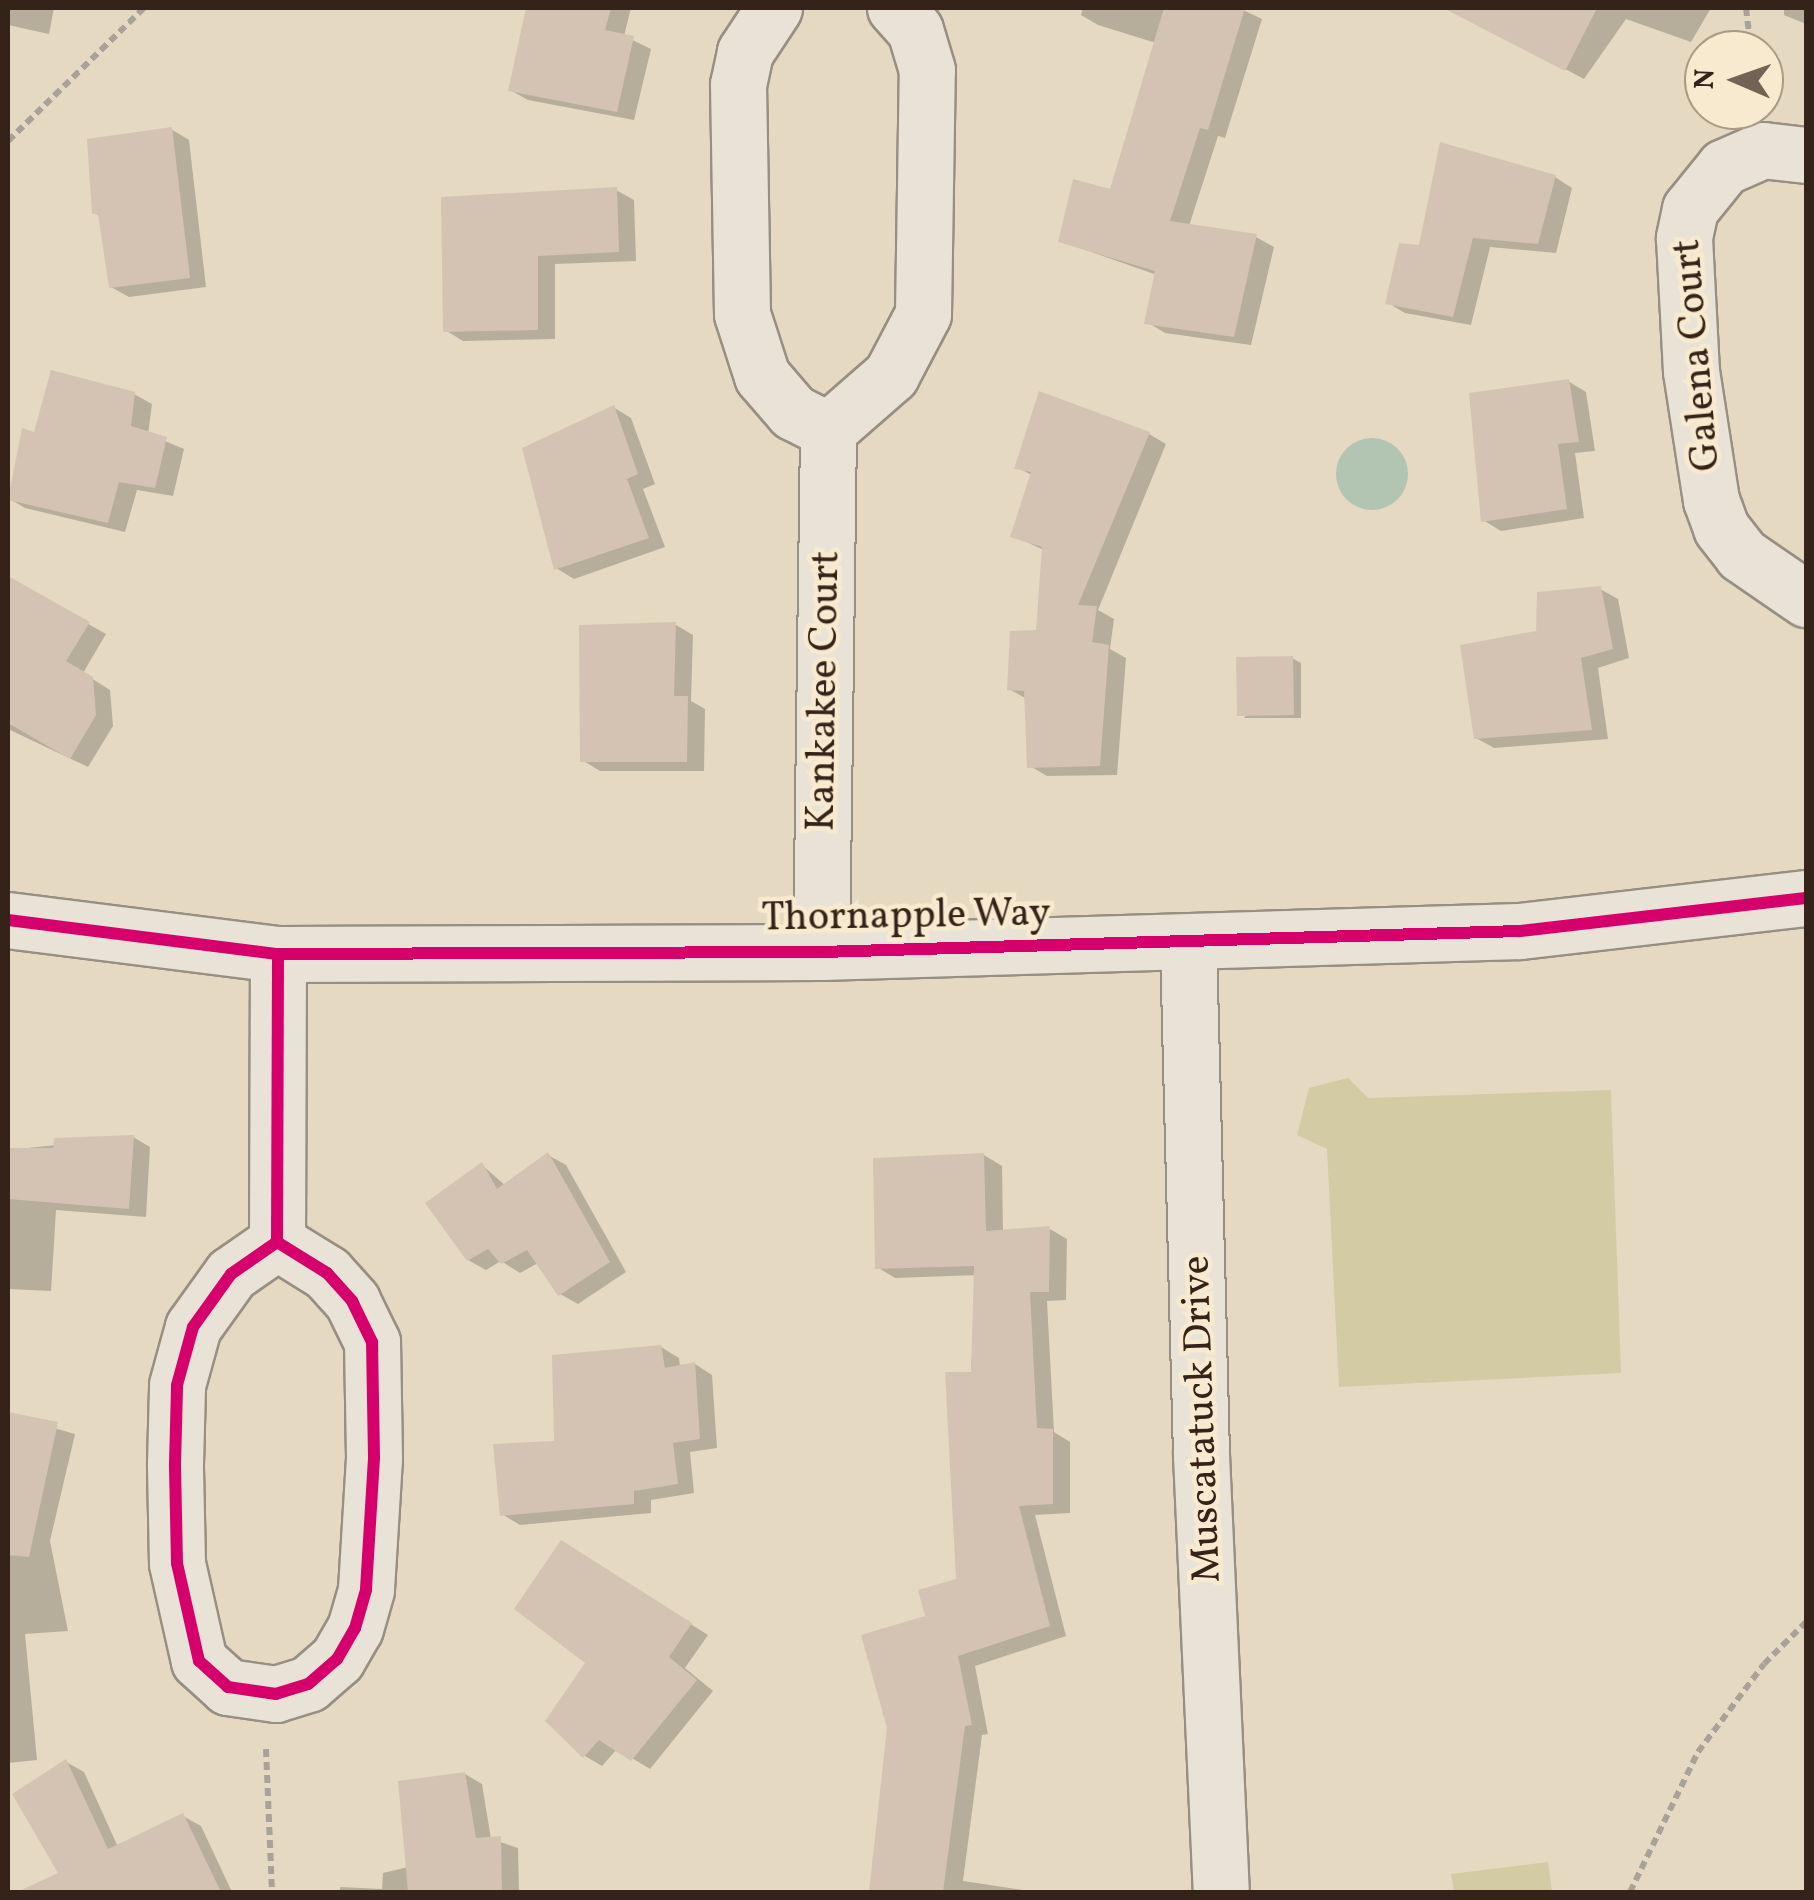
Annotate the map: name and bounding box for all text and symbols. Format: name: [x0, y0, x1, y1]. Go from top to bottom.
north arrow: [1684, 30, 1784, 130]
text: N: [1686, 68, 1725, 90]
street label: Galena Court: [1664, 237, 1732, 473]
street label: Kankakee Court: [799, 550, 851, 832]
street label: Thornapple Way: [760, 890, 1052, 944]
street label: Muscatatuck Drive: [1173, 1254, 1233, 1584]

